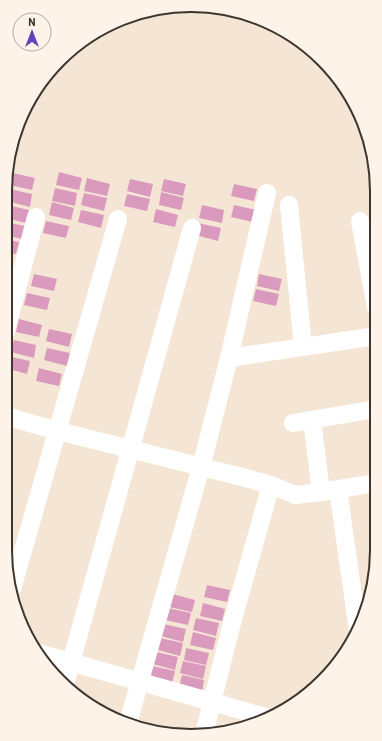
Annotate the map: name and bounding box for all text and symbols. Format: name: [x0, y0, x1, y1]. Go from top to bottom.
north arrow: [12, 12, 52, 52]
text: N: [28, 15, 36, 28]

